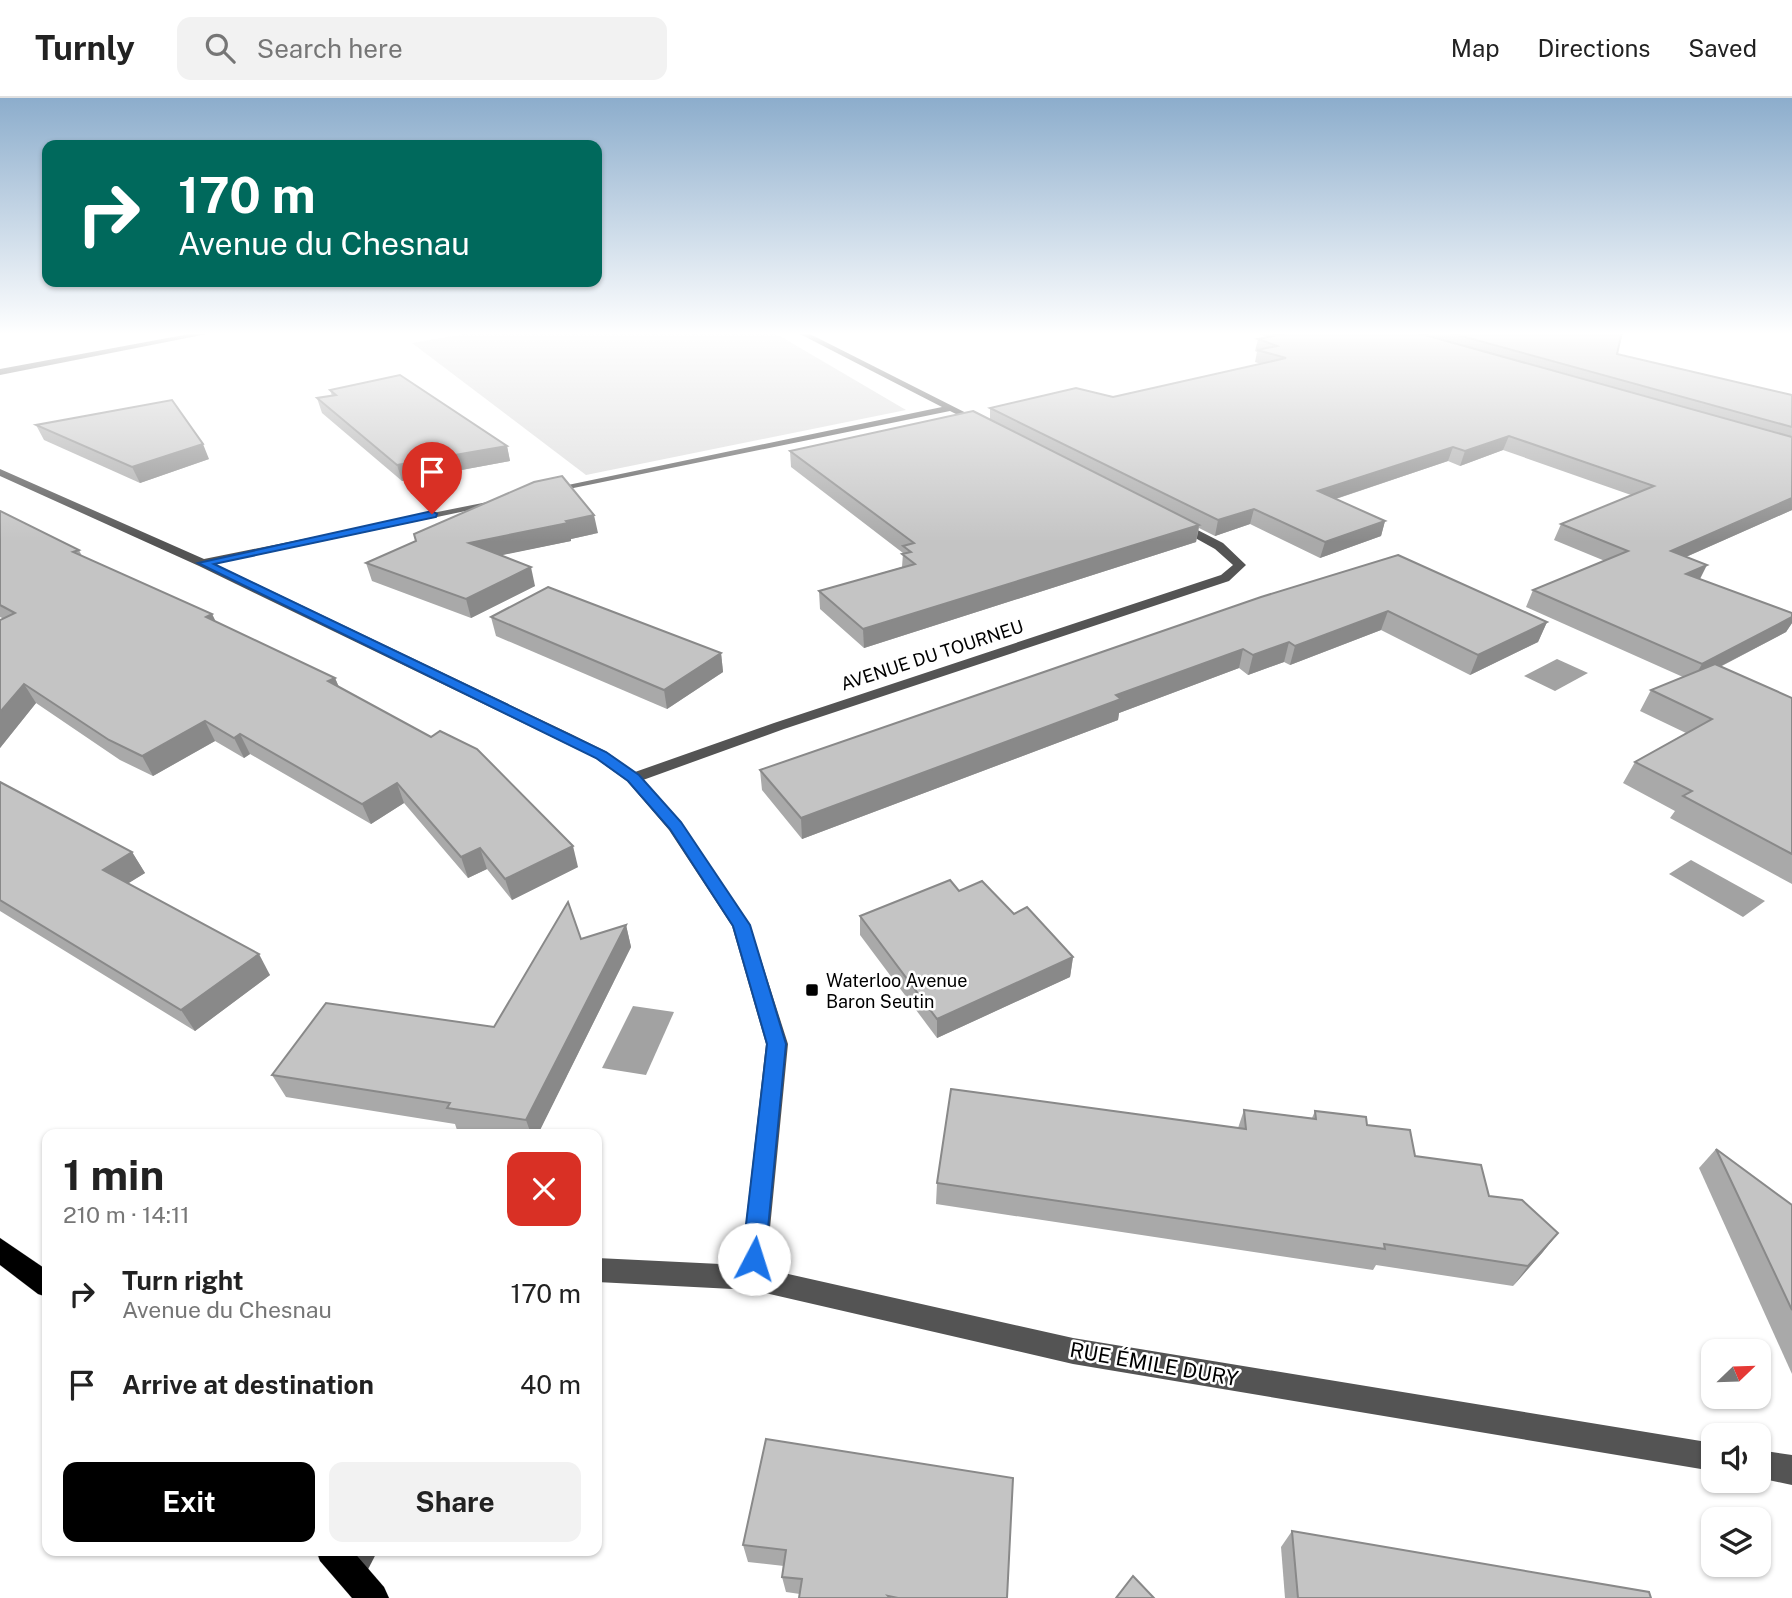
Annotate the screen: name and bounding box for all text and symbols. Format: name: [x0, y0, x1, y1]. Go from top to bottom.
search box: [177, 17, 667, 80]
text: Turnly: [35, 29, 135, 67]
icon: search: [201, 29, 239, 67]
text: Search here: [257, 33, 403, 64]
text: Map: [1451, 34, 1500, 62]
text: Directions: [1538, 34, 1650, 62]
text: Saved: [1688, 34, 1757, 62]
text: 170 m: [178, 166, 316, 224]
icon: right: [63, 168, 154, 259]
text: Avenue du Chesnau: [178, 225, 470, 262]
pin: [402, 442, 462, 514]
icon: arrive: [413, 453, 451, 491]
street label: AVENUE DU TOURNEU: [838, 616, 1026, 694]
place label: Waterloo Avenue Baron Seutin: [826, 970, 967, 1012]
marker: Waterloo Avenue Baron Seutin: [804, 982, 820, 998]
text: 1 min: [63, 1150, 164, 1199]
button: close: [507, 1152, 581, 1226]
text: 210 m · 14:11: [63, 1201, 190, 1228]
position arrow: [717, 1222, 791, 1296]
text: Turn right: [122, 1265, 244, 1296]
icon: right: [63, 1275, 101, 1313]
text: 170 m: [511, 1278, 581, 1309]
text: Avenue du Chesnau: [122, 1296, 332, 1323]
street label: RUE ÉMILE DURY: [1068, 1337, 1240, 1391]
north arrow: [1701, 1339, 1771, 1409]
map controls: [1701, 1339, 1771, 1577]
icon: arrive: [63, 1366, 101, 1404]
text: Arrive at destination: [122, 1369, 374, 1400]
text: 40 m: [520, 1369, 581, 1400]
button: sound: [1701, 1423, 1771, 1493]
button: Exit: [63, 1462, 315, 1542]
button: Share: [329, 1462, 581, 1542]
button: layers: [1701, 1507, 1771, 1577]

